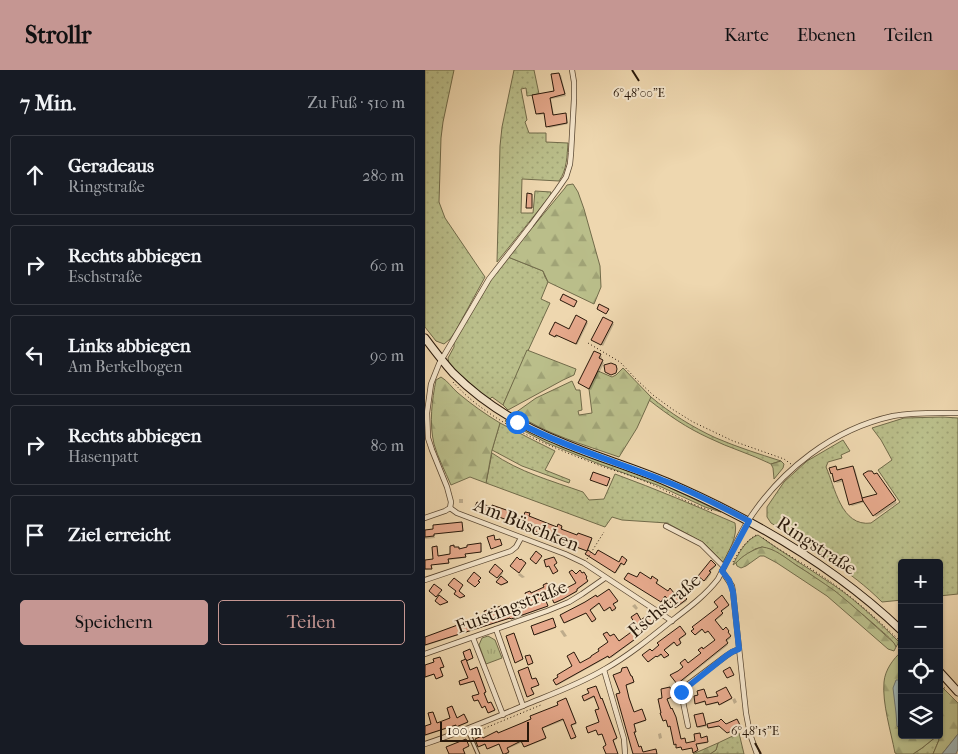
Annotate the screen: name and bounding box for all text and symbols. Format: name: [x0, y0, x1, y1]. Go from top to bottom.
text: Strollr: [25, 21, 92, 49]
text: Karte: [724, 25, 769, 46]
text: Ebenen: [797, 25, 856, 46]
text: Teilen: [884, 25, 933, 46]
text: 6°48'00"E: [613, 86, 665, 100]
text: 7 Min.: [20, 91, 76, 115]
text: Zu Fuß · 510 m: [307, 93, 405, 112]
text: Geradeaus: [68, 155, 154, 177]
icon: ahead: [21, 161, 49, 189]
text: 280 m: [362, 166, 404, 185]
text: Ringstraße: [68, 177, 145, 196]
text: Rechts abbiegen: [68, 245, 202, 267]
icon: right: [21, 251, 49, 279]
text: 60 m: [370, 256, 404, 275]
text: Eschstraße: [68, 267, 142, 286]
text: Links abbiegen: [68, 335, 191, 357]
icon: left: [21, 341, 49, 369]
text: 90 m: [370, 346, 404, 365]
text: Am Berkelbogen: [68, 357, 183, 376]
route start: [506, 411, 529, 434]
text: Rechts abbiegen: [68, 425, 202, 447]
icon: right: [21, 431, 49, 459]
text: 80 m: [370, 436, 404, 455]
text: Hasenpatt: [68, 447, 139, 466]
street label: Am Büschken: [470, 494, 582, 556]
street label: Ringstraße: [772, 512, 861, 580]
icon: arrive: [21, 521, 49, 549]
text: Ziel erreicht: [68, 524, 171, 546]
map controls: [898, 559, 943, 739]
button: +: [898, 559, 943, 604]
street label: Eschstraße: [624, 569, 705, 642]
street label: Fuistingstraße: [453, 576, 570, 638]
button: Speichern: [20, 600, 208, 645]
button: Teilen: [218, 600, 405, 645]
button: −: [898, 604, 943, 649]
button: locate: [898, 649, 943, 694]
route end: [670, 681, 693, 704]
button: layers: [898, 694, 943, 739]
scale bar: [440, 719, 529, 742]
text: 100 m: [447, 722, 482, 739]
text: 6°48'15"E: [731, 724, 779, 738]

